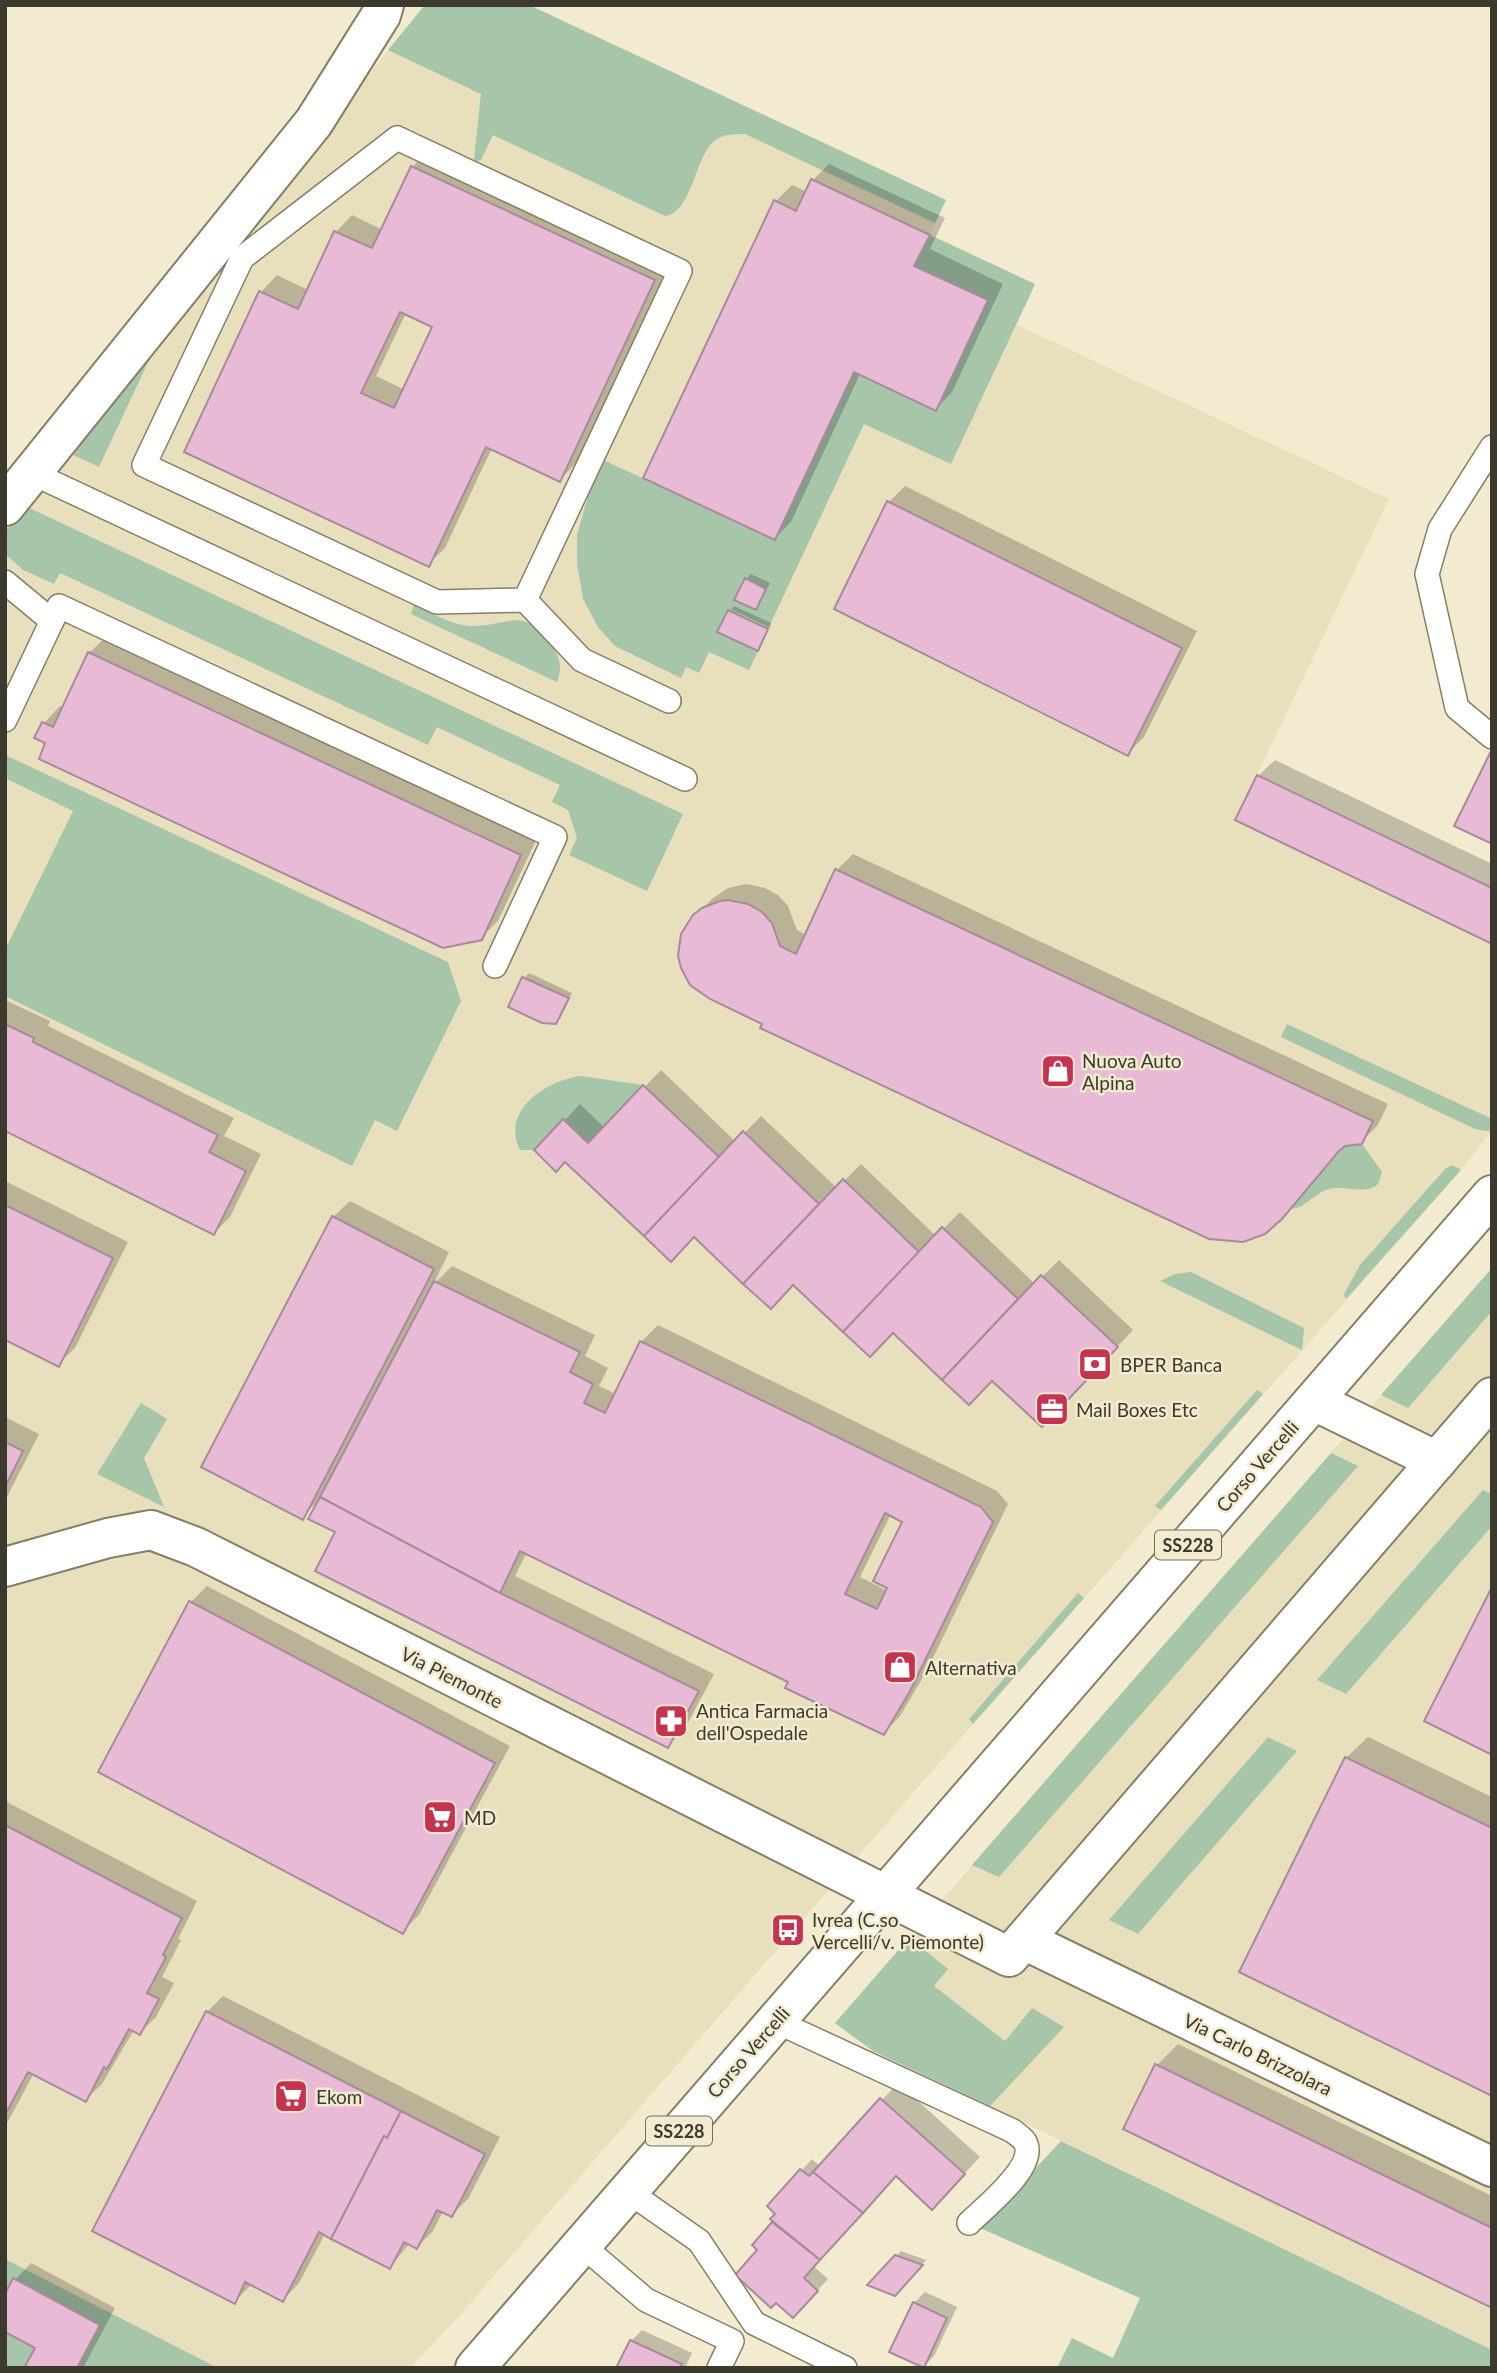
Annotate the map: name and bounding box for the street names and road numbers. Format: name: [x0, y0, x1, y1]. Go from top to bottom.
street label: Corso Vercelli: [1211, 1416, 1303, 1516]
road number: SS228: [1155, 1530, 1221, 1560]
street label: Via Piemonte: [397, 1641, 507, 1713]
street label: Corso Vercelli: [702, 2002, 794, 2102]
street label: Via Carlo Brizzolara: [1180, 2008, 1336, 2100]
road number: SS228: [646, 2116, 712, 2146]

